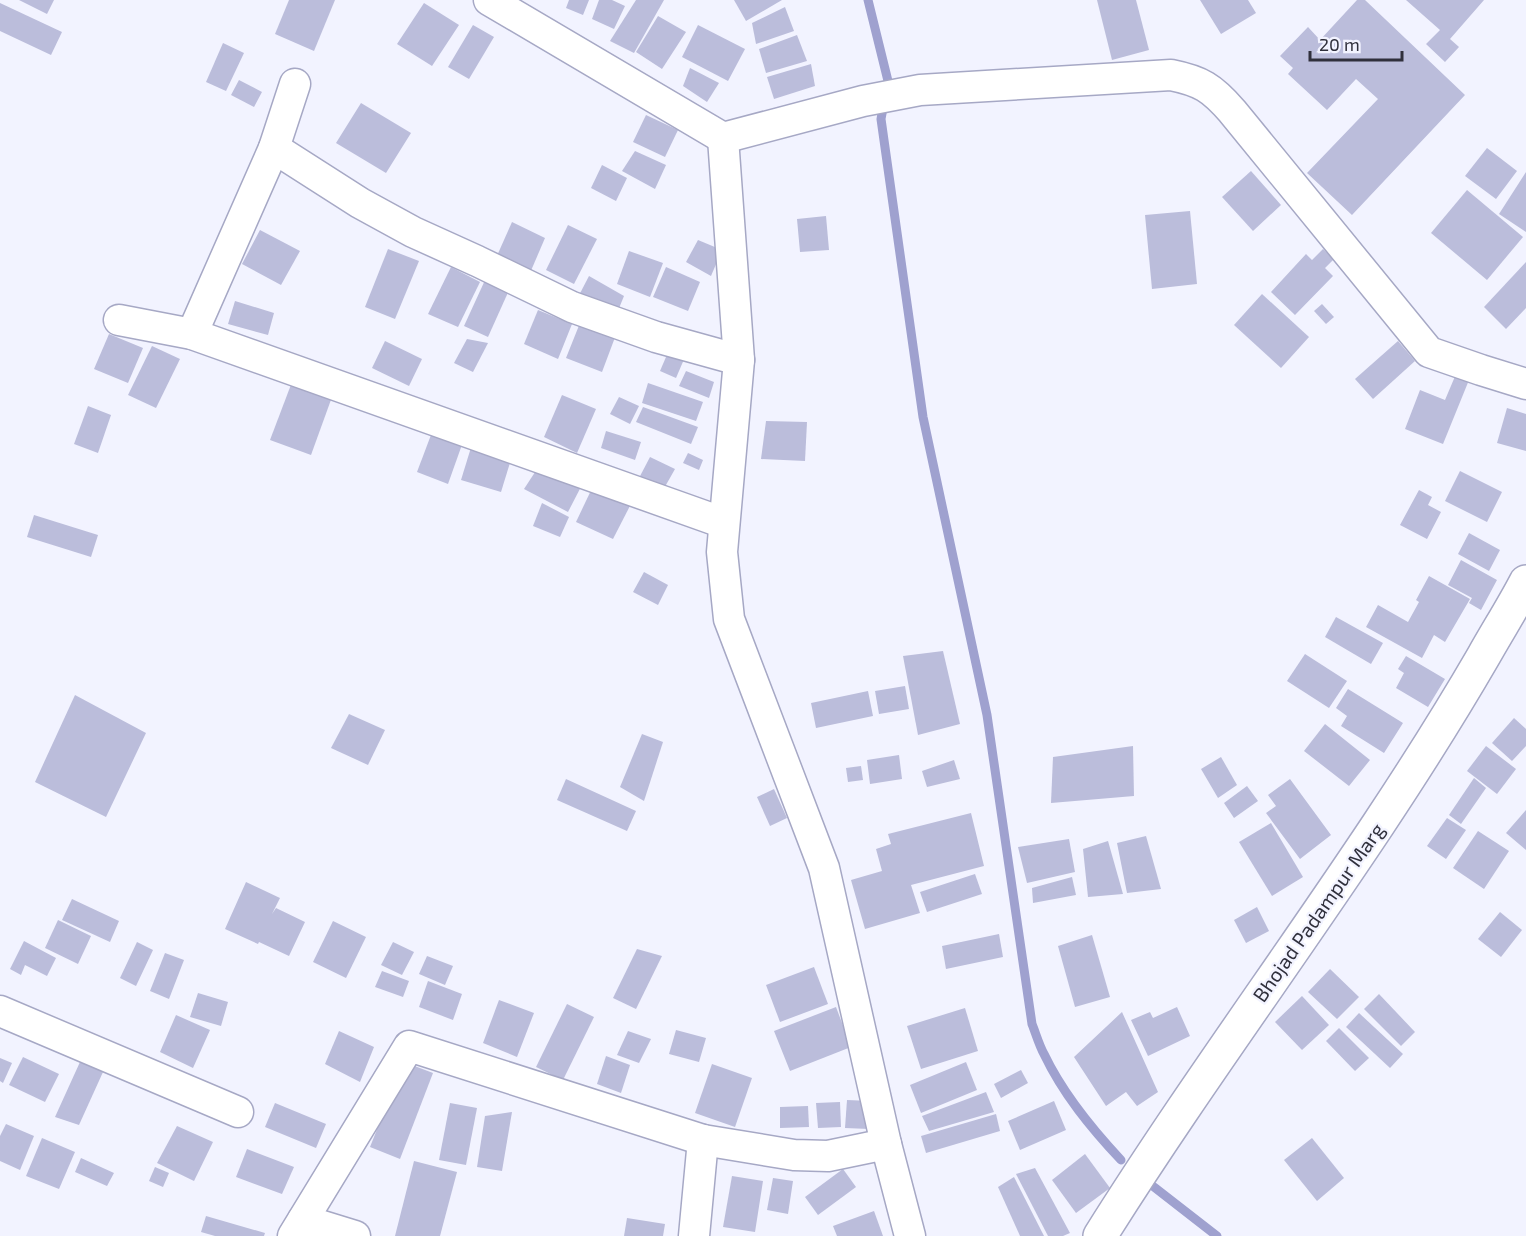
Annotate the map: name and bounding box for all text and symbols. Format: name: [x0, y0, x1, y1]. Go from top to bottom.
scale bar: [1310, 24, 1402, 62]
text: 20 m: [1319, 33, 1360, 55]
street label: Bhojad Padampur Marg: [1247, 818, 1389, 1006]

